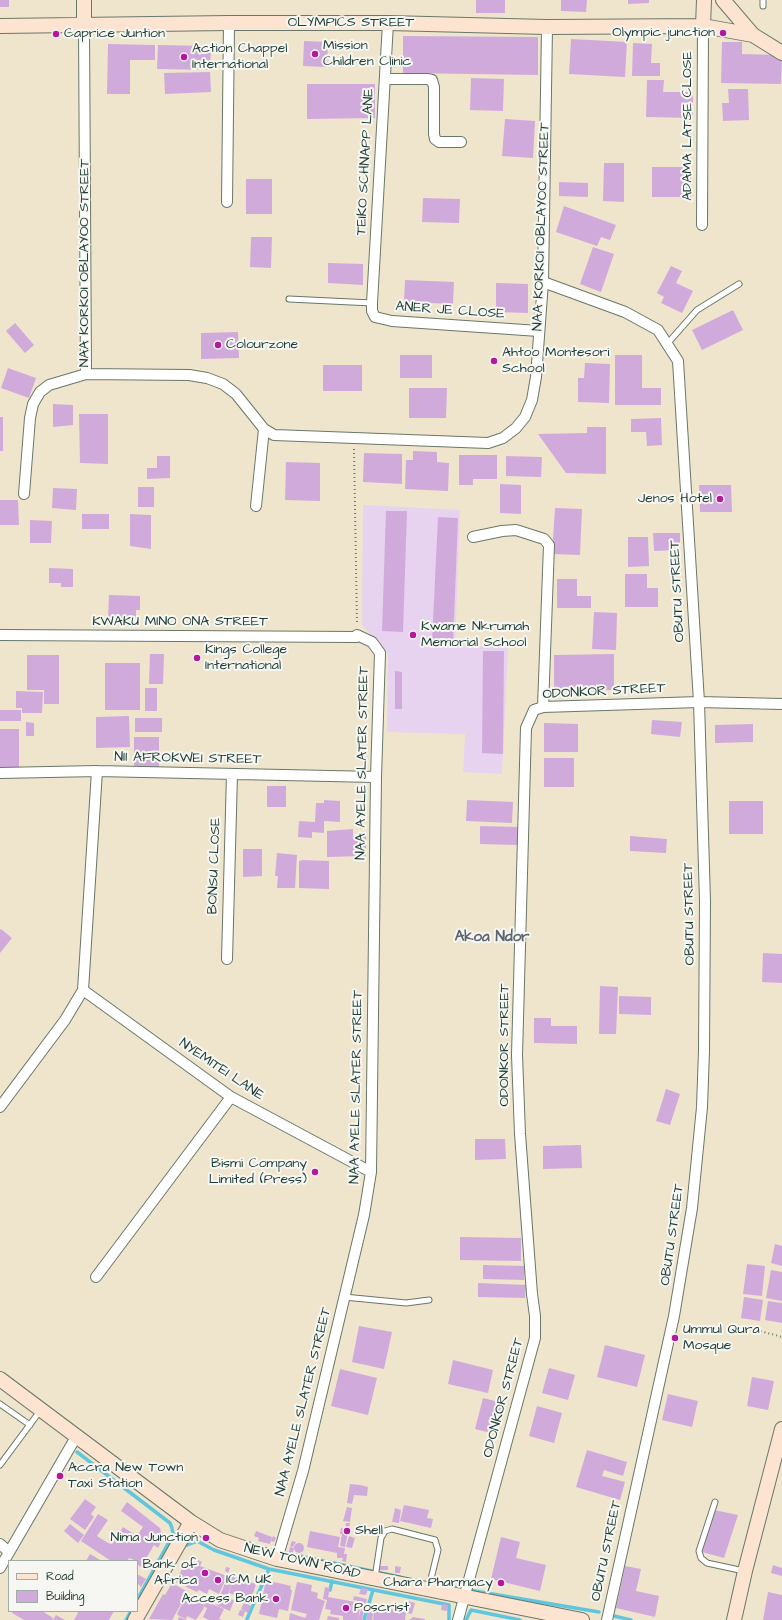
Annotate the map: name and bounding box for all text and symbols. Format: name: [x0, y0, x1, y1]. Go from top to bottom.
street label: OLYMPICS STREET: [288, 15, 414, 31]
place label: Olympic junction: [612, 25, 715, 41]
place label: Caprice Juntion: [64, 26, 165, 42]
marker: Olympic junction: [718, 28, 728, 38]
marker: Caprice Juntion: [51, 29, 61, 39]
place label: Mission Children Clinic: [323, 38, 411, 70]
place label: Action Chappel International: [192, 41, 287, 74]
marker: Mission Children Clinic: [310, 49, 320, 59]
street label: ADAMA LATSE CLOSE: [680, 51, 696, 201]
marker: Action Chappel International: [179, 52, 189, 62]
street label: TEIKO SCHNAPP LANE: [354, 88, 378, 236]
street label: NAA KORKOI OBLAYOO STREET: [530, 122, 554, 332]
street label: NAA KORKOI OBLAYOO STREET: [77, 159, 93, 367]
street label: ANER JE CLOSE: [395, 299, 505, 323]
place label: Colourzone: [226, 337, 298, 353]
marker: Colourzone: [213, 340, 223, 350]
place label: Ahtoo Montesori School: [502, 345, 609, 378]
marker: Ahtoo Montesori School: [489, 356, 499, 366]
place label: Jenos Hotel: [638, 491, 712, 507]
marker: Jenos Hotel: [715, 494, 725, 504]
street label: OBUTU STREET: [667, 539, 689, 643]
street label: KWAKU MINO ONA STREET: [92, 614, 268, 630]
place label: Kwame Nkrumah Memorial School: [421, 619, 529, 652]
marker: Kwame Nkrumah Memorial School: [408, 630, 418, 640]
place label: Kings College International: [205, 642, 287, 674]
marker: Kings College International: [192, 653, 202, 663]
street label: NAA AYELE SLATER STREET: [353, 666, 373, 860]
street label: ODONKOR STREET: [542, 680, 666, 704]
street label: NII AFROKWEI STREET: [114, 749, 262, 769]
street label: BONSU CLOSE: [205, 817, 225, 915]
street label: OBUTU STREET: [681, 863, 699, 965]
district label: Akoa Ndor: [455, 929, 529, 947]
street label: ODONKOR STREET: [497, 983, 513, 1107]
street label: NAA AYELE SLATER STREET: [347, 990, 367, 1184]
street label: NYEMITEI LANE: [175, 1035, 267, 1105]
place label: Bismi Company Limited (Press): [209, 1156, 307, 1188]
marker: Bismi Company Limited (Press): [310, 1167, 320, 1177]
street label: OBUTU STREET: [658, 1183, 688, 1287]
street label: NAA AYELE SLATER STREET: [272, 1306, 336, 1498]
place label: Ummul Qura Mosque: [683, 1322, 760, 1354]
marker: Ummul Qura Mosque: [670, 1333, 680, 1343]
street label: ODONKOR STREET: [480, 1336, 528, 1460]
place label: Accra New Town Taxi Station: [68, 1460, 183, 1492]
marker: Accra New Town Taxi Station: [55, 1471, 65, 1481]
street label: OBUTU STREET: [588, 1499, 626, 1603]
place label: Shell: [355, 1523, 383, 1539]
marker: Shell: [342, 1526, 352, 1536]
place label: Nima Junction: [110, 1530, 198, 1546]
marker: Nima Junction: [201, 1533, 211, 1543]
street label: NEW TOWN ROAD: [242, 1540, 362, 1584]
place label: Bank of Africa: [143, 1557, 197, 1590]
legend: [8, 1560, 138, 1612]
text: Road: [46, 1568, 74, 1585]
marker: Bank of Africa: [200, 1568, 210, 1578]
place label: ICM UK: [226, 1572, 272, 1588]
marker: ICM UK: [213, 1575, 223, 1585]
place label: Chara Pharmacy: [383, 1575, 493, 1591]
marker: Chara Pharmacy: [496, 1578, 506, 1588]
text: Building: [46, 1588, 84, 1605]
place label: Access Bank: [181, 1591, 268, 1607]
marker: Access Bank: [271, 1594, 281, 1604]
place label: Poscrist: [354, 1600, 409, 1616]
marker: Poscrist: [341, 1603, 351, 1613]

